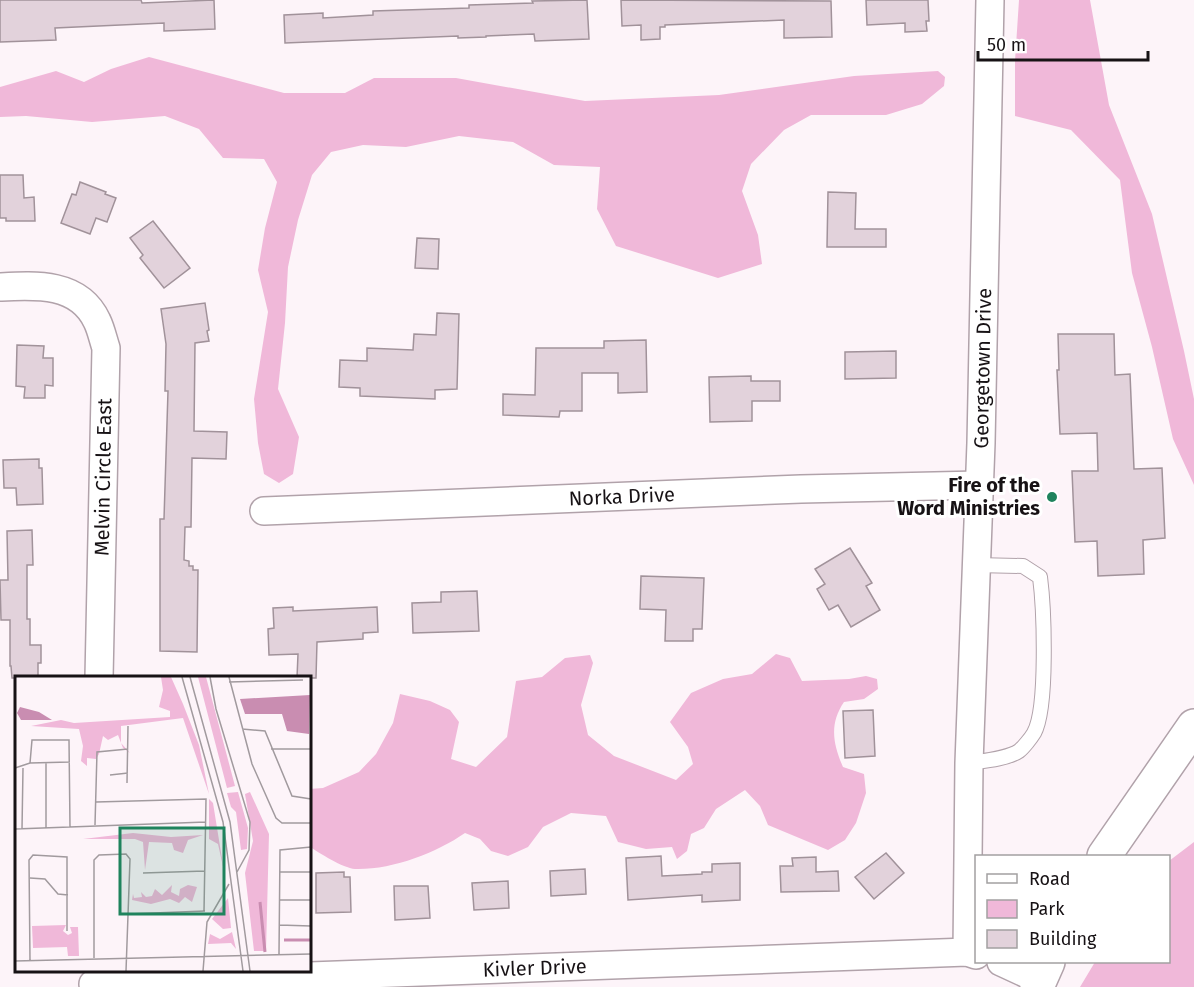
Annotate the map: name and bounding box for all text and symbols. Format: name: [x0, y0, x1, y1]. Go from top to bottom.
scale bar: [978, 24, 1148, 62]
text: 50 m: [987, 34, 1026, 56]
street label: Georgetown Drive: [969, 288, 996, 449]
street label: Melvin Circle East: [90, 397, 116, 556]
place label: Fire of the Word Ministries: [897, 473, 1040, 520]
street label: Norka Drive: [568, 482, 675, 511]
marker: Fire of the Word Ministries: [1045, 490, 1059, 504]
inset map: [15, 676, 310, 972]
legend: [975, 855, 1170, 963]
text: Road: [1029, 868, 1071, 890]
text: Park: [1029, 898, 1065, 920]
text: Building: [1029, 928, 1097, 950]
street label: Kivler Drive: [482, 954, 587, 982]

